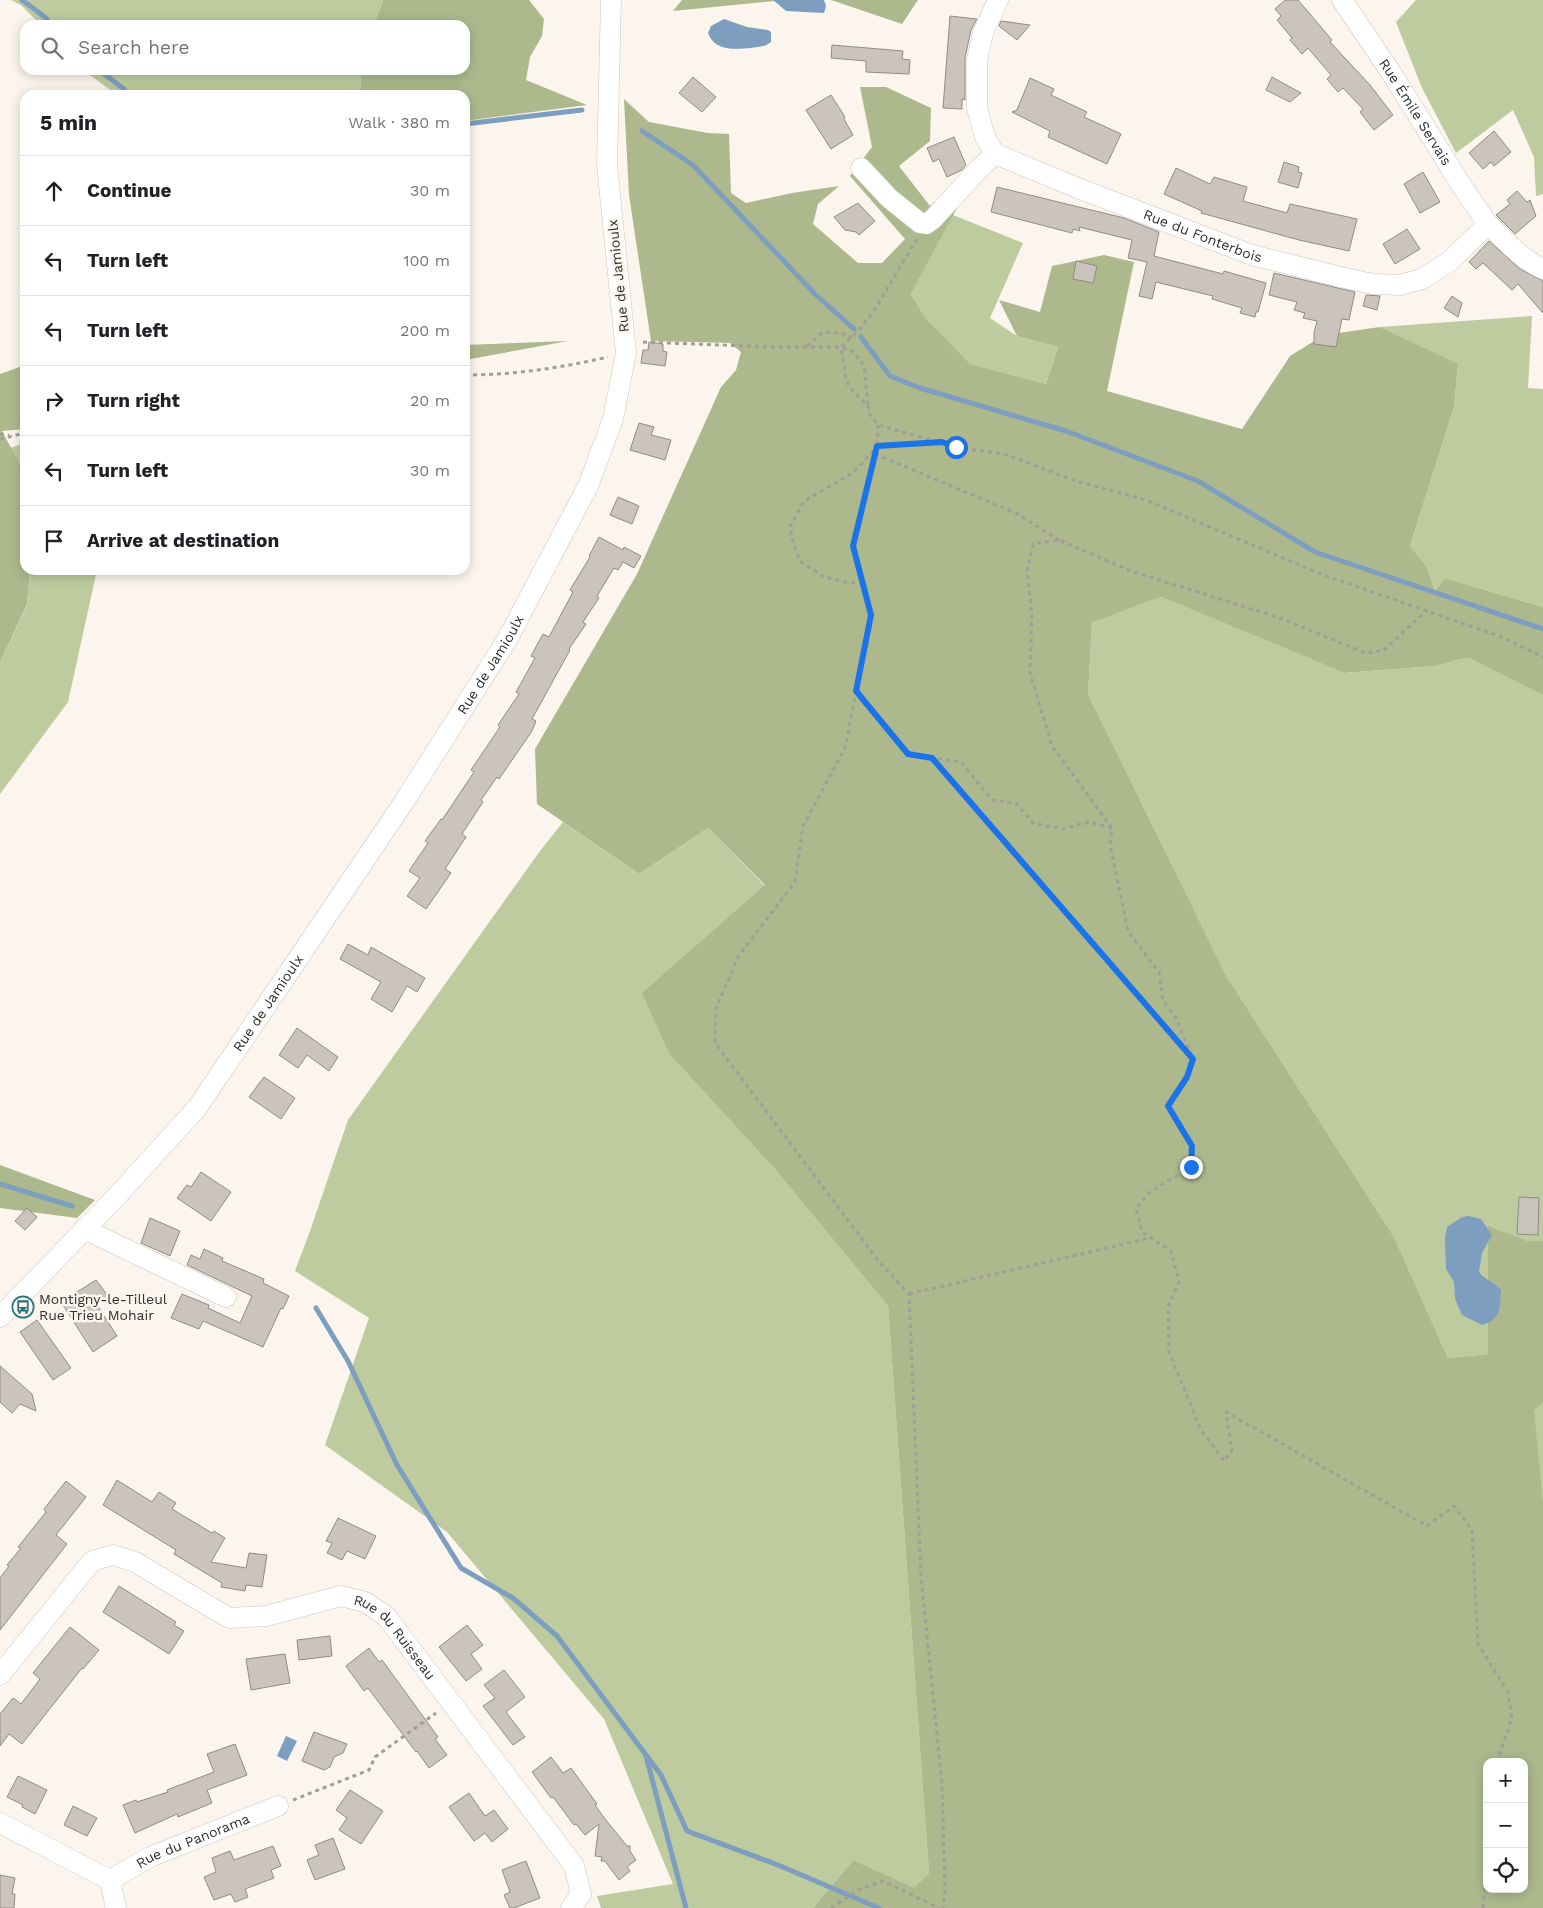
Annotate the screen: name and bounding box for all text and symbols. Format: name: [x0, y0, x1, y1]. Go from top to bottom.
search box: [20, 20, 470, 75]
icon: search: [38, 34, 66, 62]
text: Search here: [78, 36, 189, 59]
street label: Rue Émile Servais: [1376, 56, 1455, 168]
text: 5 min: [40, 110, 97, 135]
text: Walk · 380 m: [348, 113, 450, 132]
icon: ahead: [40, 177, 68, 205]
text: Continue: [87, 179, 171, 202]
text: 30 m: [410, 181, 450, 200]
street label: Rue du Fonterbois: [1141, 206, 1264, 265]
street label: Rue de Jamioulx: [604, 219, 632, 333]
icon: left: [40, 247, 68, 275]
text: Turn left: [87, 249, 168, 272]
text: 100 m: [403, 251, 450, 270]
icon: left: [40, 317, 68, 345]
text: Turn left: [87, 319, 168, 342]
text: 200 m: [400, 321, 450, 340]
icon: right: [40, 387, 68, 415]
text: Turn right: [87, 389, 180, 412]
text: 20 m: [410, 391, 450, 410]
route start: [945, 436, 968, 459]
icon: left: [40, 457, 68, 485]
text: Turn left: [87, 459, 168, 482]
text: 30 m: [410, 461, 450, 480]
icon: arrive: [40, 527, 68, 555]
text: Arrive at destination: [87, 529, 279, 552]
street label: Rue de Jamioulx: [454, 612, 527, 717]
street label: Rue de Jamioulx: [230, 952, 306, 1054]
route end: [1180, 1156, 1203, 1179]
place label: Montigny-le-Tilleul Rue Trieu Mohair: [39, 1291, 168, 1323]
bus stop icon: Montigny-le-Tilleul Rue Trieu Mohair: [11, 1295, 35, 1319]
street label: Rue du Ruisseau: [352, 1592, 439, 1683]
map controls: [1483, 1758, 1528, 1893]
button: +: [1483, 1758, 1528, 1803]
button: −: [1483, 1803, 1528, 1848]
street label: Rue du Panorama: [133, 1810, 252, 1871]
button: locate: [1483, 1848, 1528, 1893]

